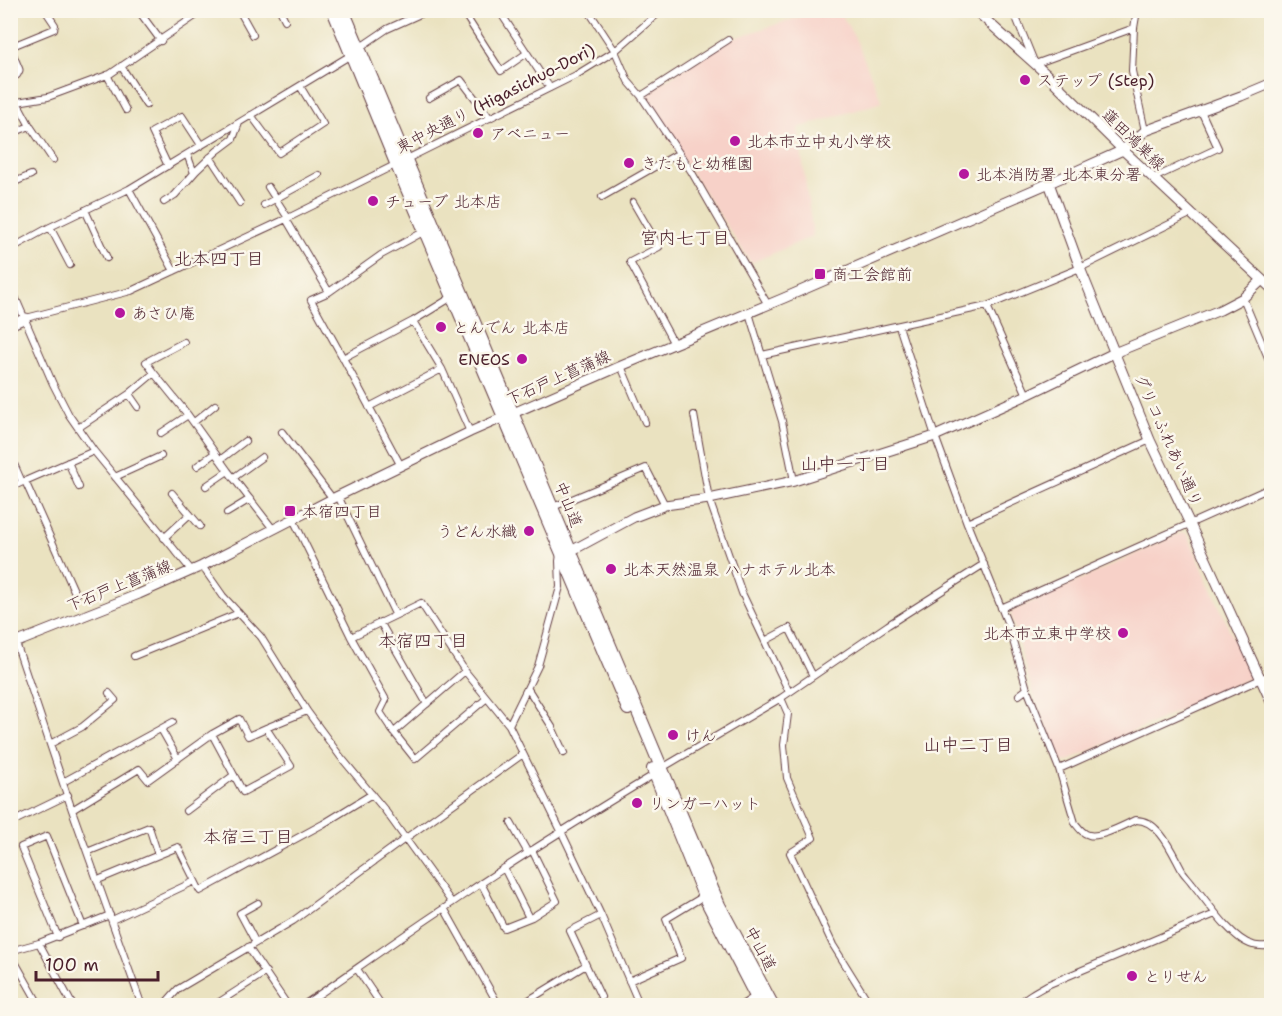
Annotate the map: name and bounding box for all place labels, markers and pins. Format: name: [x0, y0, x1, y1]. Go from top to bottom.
place label: ステップ (Step): [1037, 70, 1154, 91]
marker: ステップ (Step): [1018, 73, 1032, 87]
place label: アベニュー: [490, 123, 570, 144]
marker: アベニュー: [471, 126, 485, 140]
place label: 北本市立中丸小学校: [747, 131, 891, 152]
marker: 北本市立中丸小学校: [728, 134, 742, 148]
place label: きたもと幼稚園: [641, 153, 753, 174]
marker: きたもと幼稚園: [622, 156, 636, 170]
place label: 北本消防署 北本東分署: [976, 164, 1141, 185]
marker: 北本消防署 北本東分署: [957, 167, 971, 181]
place label: チューブ 北本店: [385, 191, 502, 212]
marker: チューブ 北本店: [366, 194, 380, 208]
place label: 商工会館前: [832, 264, 912, 285]
marker: 商工会館前: [813, 267, 827, 281]
place label: あさひ庵: [132, 303, 195, 324]
marker: あさひ庵: [113, 306, 127, 320]
place label: とんでん 北本店: [453, 317, 570, 338]
marker: とんでん 北本店: [434, 320, 448, 334]
place label: ENEOS: [458, 349, 510, 370]
marker: ENEOS: [515, 352, 529, 366]
place label: 本宿四丁目: [302, 501, 382, 522]
marker: 本宿四丁目: [283, 504, 297, 518]
place label: うどん水織: [437, 521, 517, 542]
marker: うどん水織: [522, 524, 536, 538]
place label: 北本天然温泉 ハナホテル北本: [623, 559, 836, 580]
marker: 北本天然温泉 ハナホテル北本: [604, 562, 618, 576]
place label: 北本市立東中学校: [983, 623, 1111, 644]
marker: 北本市立東中学校: [1116, 626, 1130, 640]
place label: けん: [685, 725, 717, 746]
marker: けん: [666, 728, 680, 742]
place label: リンガーハット: [649, 793, 761, 814]
marker: リンガーハット: [630, 796, 644, 810]
place label: とりせん: [1144, 966, 1208, 987]
marker: とりせん: [1125, 969, 1139, 983]

